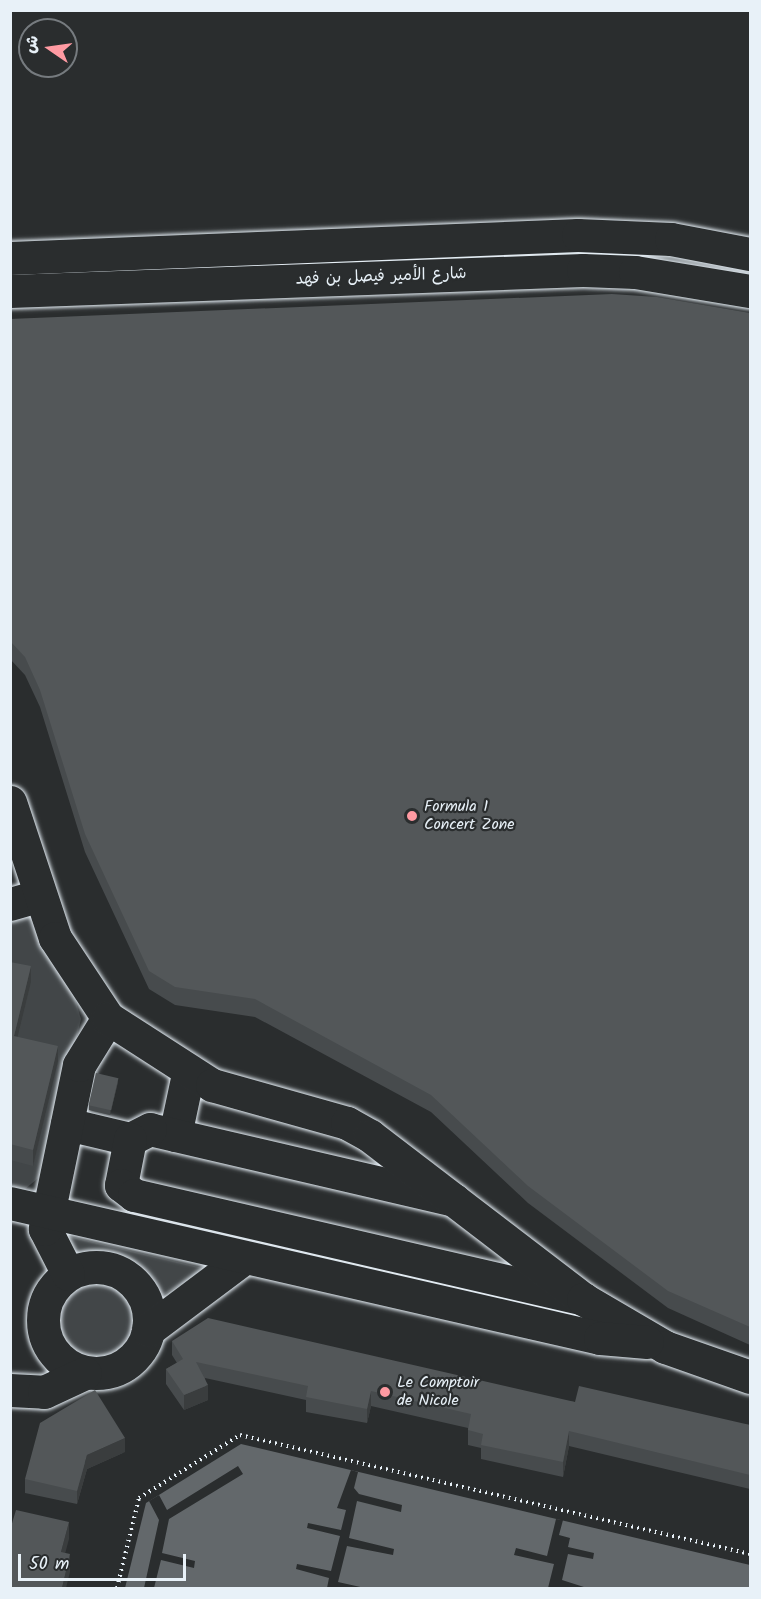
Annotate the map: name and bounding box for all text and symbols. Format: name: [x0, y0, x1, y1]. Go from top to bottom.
north arrow: [18, 18, 78, 78]
text: ش: [18, 33, 46, 56]
street label: شارع الأمير فيصل بن فهد: [295, 264, 467, 290]
place label: Formula 1 Concert Zone: [424, 797, 514, 835]
marker: Formula 1 Concert Zone: [405, 809, 419, 823]
place label: Le Comptoir de Nicole: [397, 1373, 479, 1411]
marker: Le Comptoir de Nicole: [378, 1385, 392, 1399]
scale bar: [21, 1542, 189, 1580]
text: 50 m: [29, 1550, 69, 1579]

